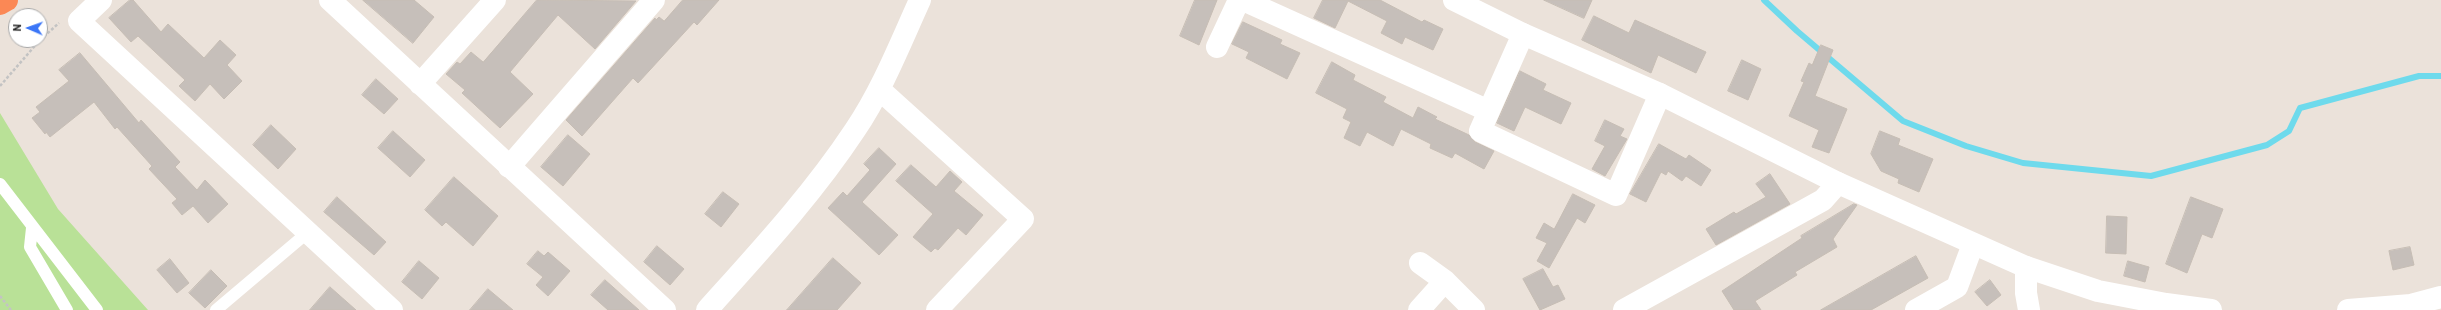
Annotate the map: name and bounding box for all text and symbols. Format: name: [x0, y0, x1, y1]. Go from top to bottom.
north arrow: [8, 8, 48, 48]
text: N: [10, 24, 23, 31]

